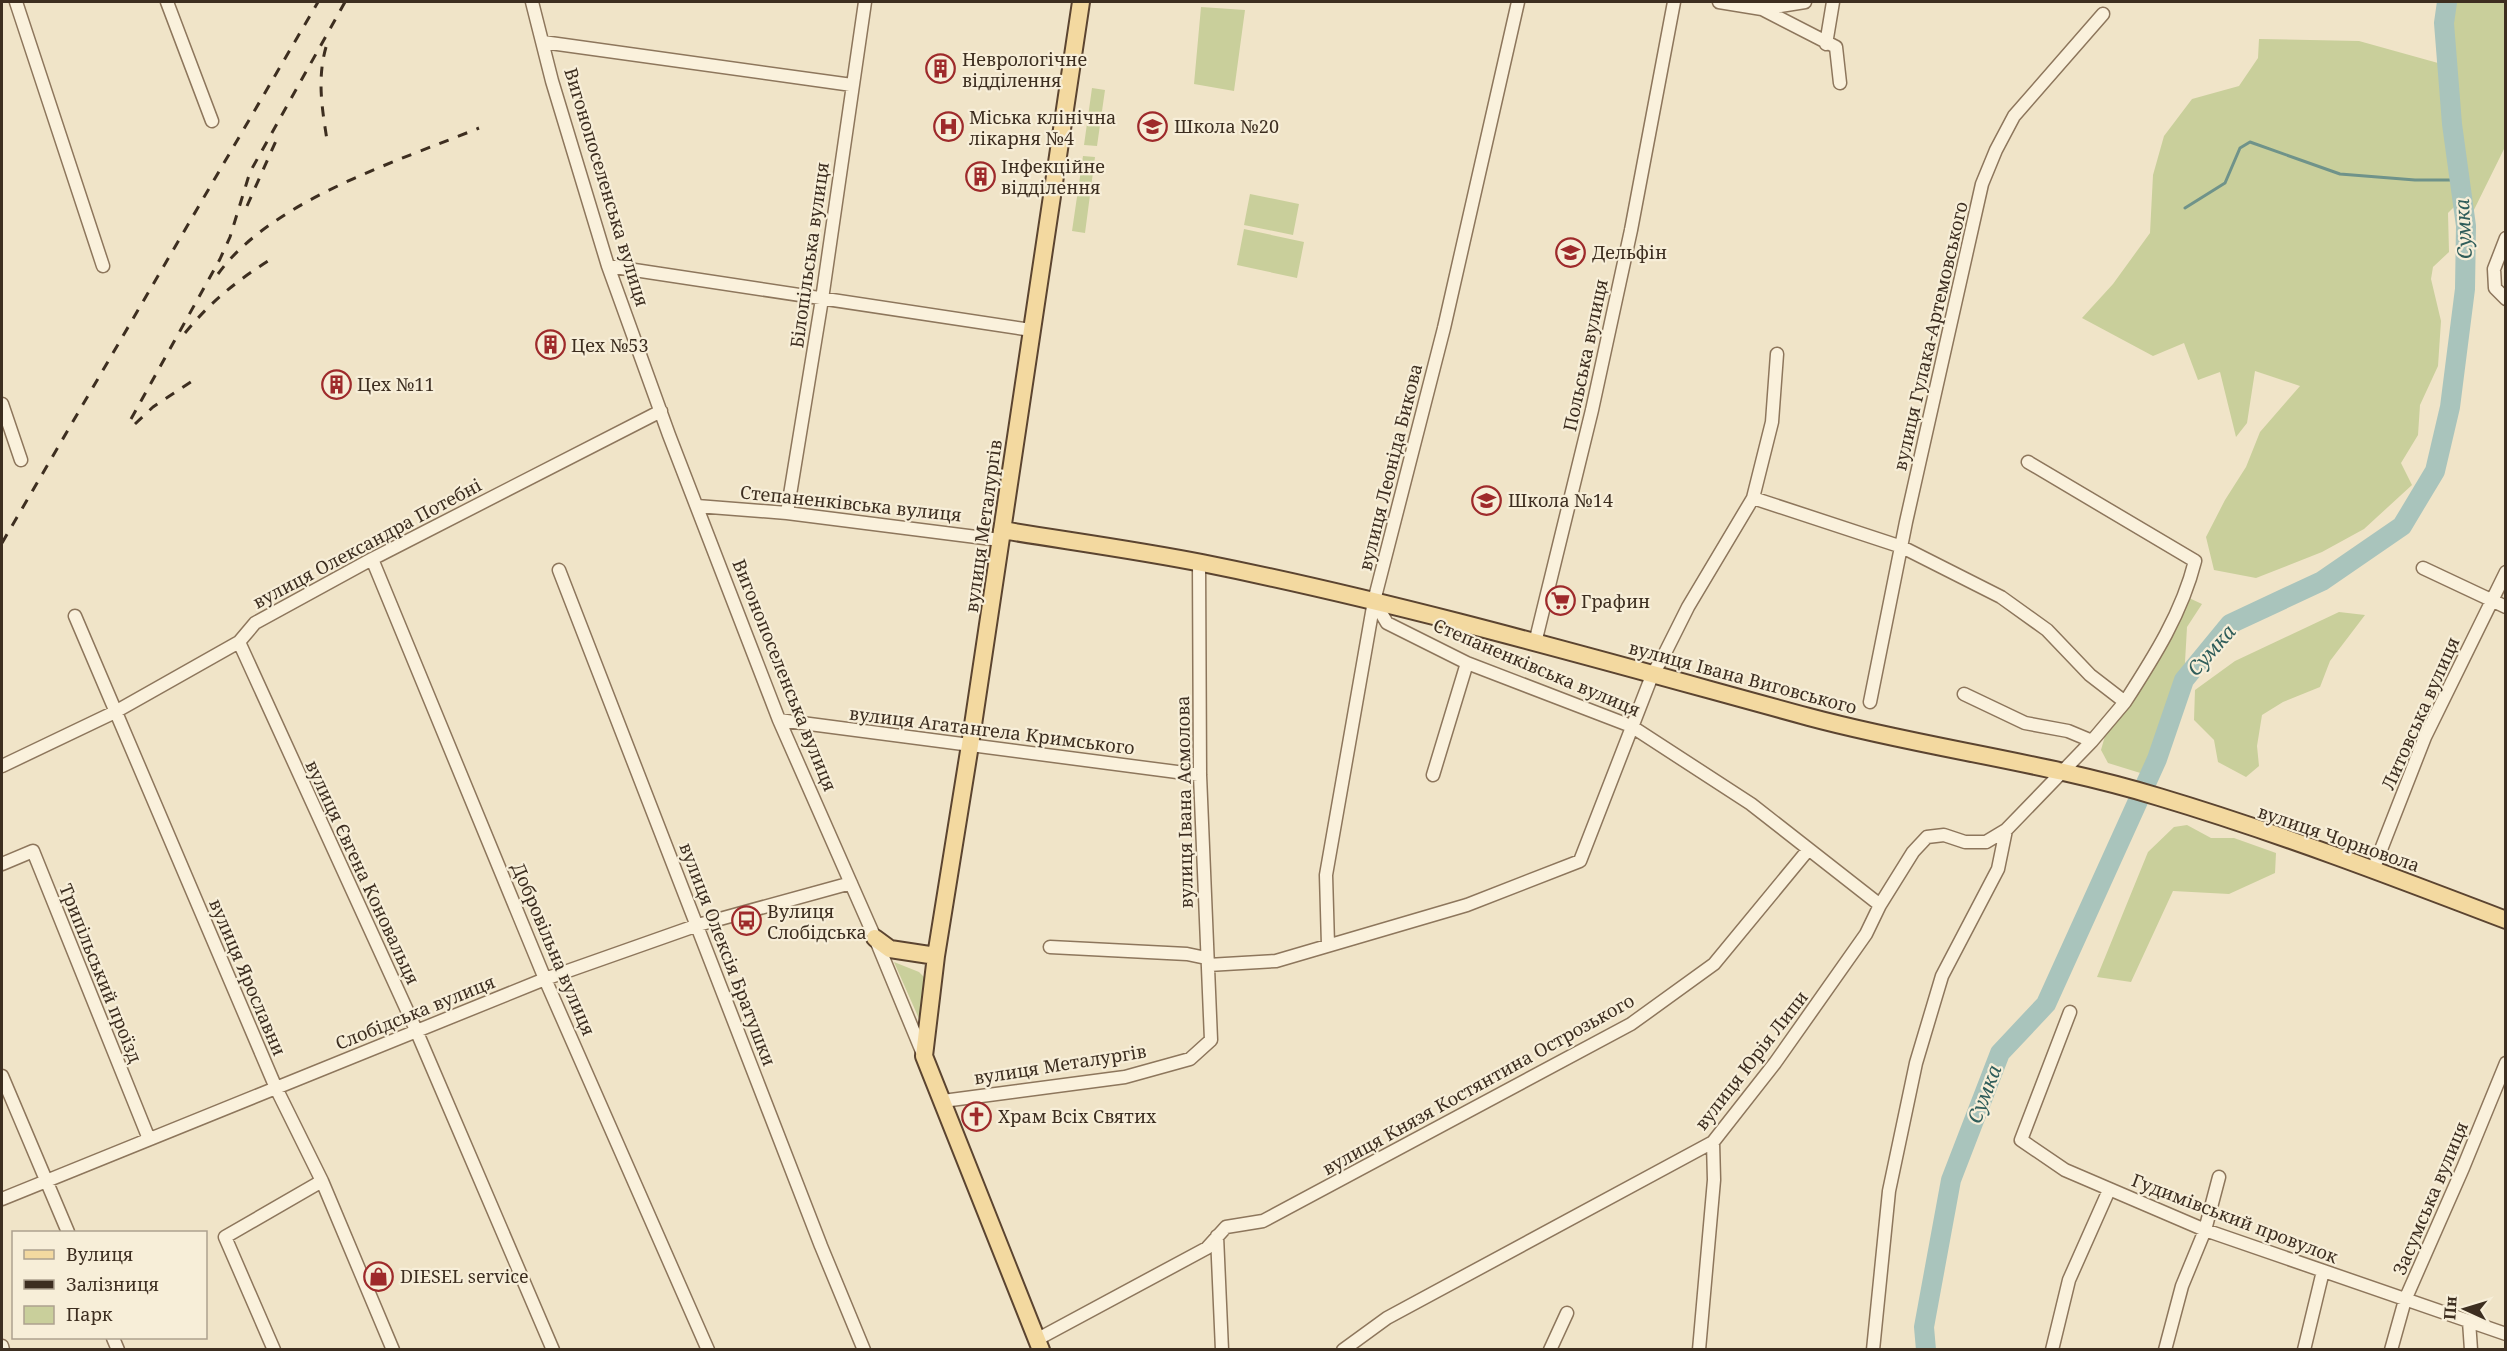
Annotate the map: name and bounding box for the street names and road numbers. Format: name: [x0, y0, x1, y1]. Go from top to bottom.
street label: Вигонопоселенська вулиця: [559, 65, 655, 309]
street label: Білопільська вулиця: [784, 161, 834, 349]
street label: вулиця Гулака-Артемовського: [1887, 199, 1973, 473]
street label: Польська вулиця: [1557, 277, 1613, 433]
street label: вулиця Леоніда Бикова: [1353, 361, 1427, 573]
street label: вулиця Металургів: [959, 438, 1007, 614]
street label: вулиця Олександра Потебні: [248, 472, 486, 614]
street label: Степаненківська вулиця: [739, 479, 963, 527]
street label: Вигонопоселенська вулиця: [727, 555, 843, 795]
street label: Степаненківська вулиця: [1430, 612, 1644, 722]
street label: Литовська вулиця: [2376, 633, 2464, 793]
street label: вулиця Івана Виговського: [1626, 635, 1860, 719]
street label: вулиця Івана Асмолова: [1170, 696, 1198, 908]
street label: вулиця Агатангела Кримського: [848, 701, 1136, 759]
street label: вулиця Євгена Коновальця: [300, 756, 426, 988]
street label: вулиця Чорновола: [2255, 799, 2423, 877]
street label: вулиця Олексія Братушки: [674, 839, 782, 1069]
street label: Добровільна вулиця: [507, 859, 601, 1039]
street label: Трипільський проїзд: [54, 880, 148, 1066]
street label: вулиця Ярославни: [204, 895, 292, 1059]
street label: Слобідська вулиця: [332, 969, 498, 1055]
street label: вулиця Юрія Липи: [1689, 985, 1813, 1135]
street label: вулиця Князя Костянтина Острозького: [1318, 988, 1638, 1180]
street label: вулиця Металургів: [972, 1039, 1148, 1089]
street label: Засумська вулиця: [2387, 1118, 2473, 1278]
street label: Гудимівський провулок: [2129, 1168, 2342, 1269]

